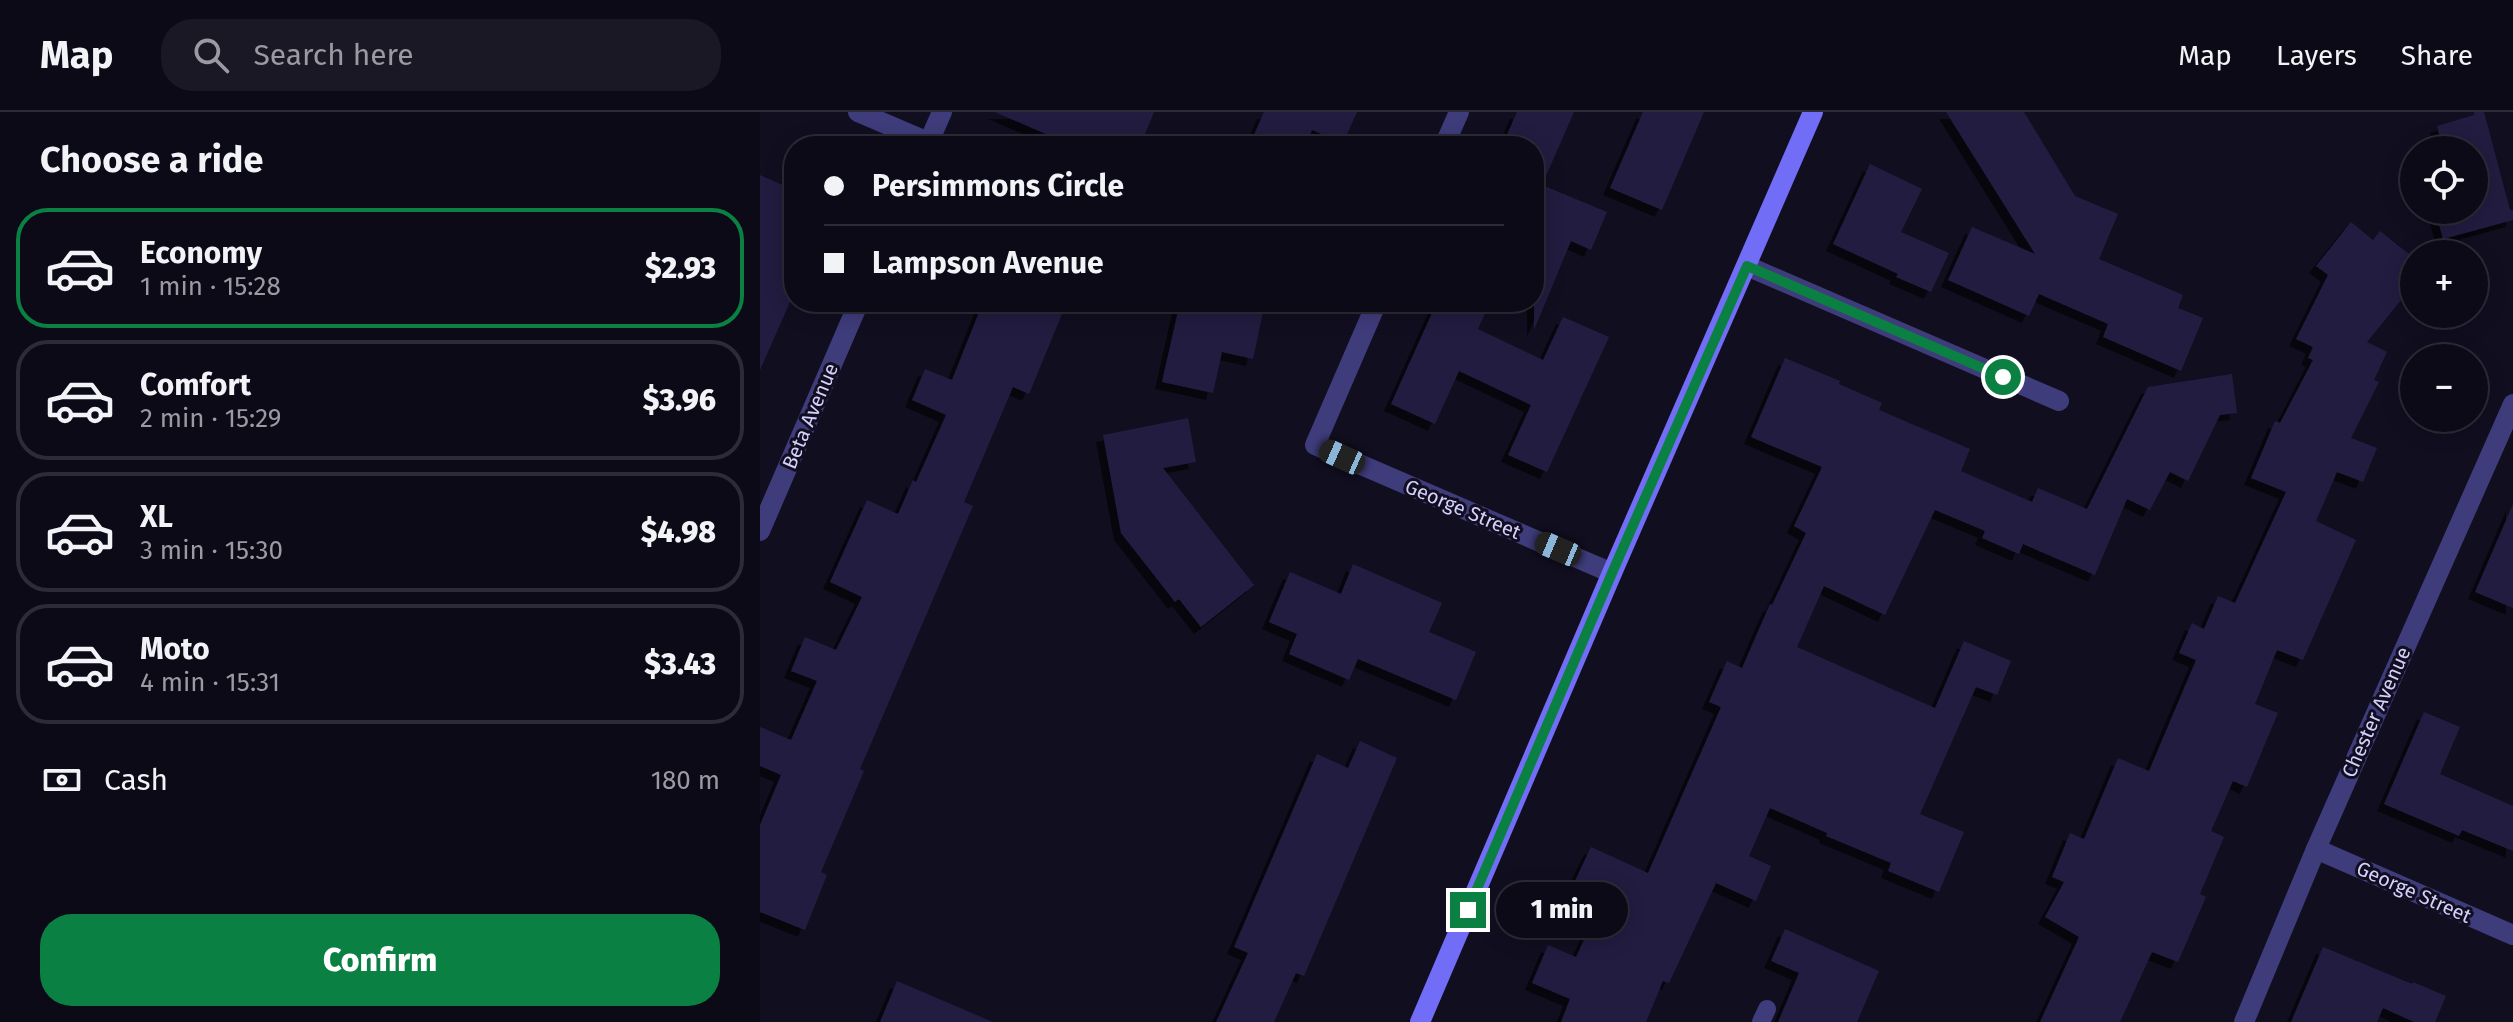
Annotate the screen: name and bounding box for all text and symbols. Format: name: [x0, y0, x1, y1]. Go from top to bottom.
search box: [161, 19, 721, 91]
text: Map: [40, 32, 113, 78]
icon: search: [189, 33, 233, 77]
text: Search here: [253, 37, 414, 73]
text: Map: [2178, 39, 2232, 72]
text: Layers: [2276, 39, 2357, 72]
text: Share: [2401, 39, 2473, 72]
map controls: [2400, 136, 2488, 432]
button: locate: [2400, 136, 2488, 224]
text: Choose a ride: [40, 138, 263, 182]
text: Persimmons Circle: [872, 168, 1124, 204]
icon: car: [44, 232, 116, 304]
text: Economy: [140, 235, 262, 271]
button: +: [2400, 240, 2488, 328]
text: Lampson Avenue: [872, 245, 1104, 281]
text: $2.93: [645, 250, 716, 286]
text: 1 min · 15:28: [140, 271, 281, 302]
button: −: [2400, 344, 2488, 432]
street label: Beta Avenue: [777, 359, 843, 473]
route start: [1985, 359, 2021, 395]
icon: car: [44, 364, 116, 436]
text: Comfort: [140, 367, 251, 403]
text: $3.96: [643, 382, 716, 418]
text: 2 min · 15:29: [140, 403, 281, 434]
car: [1315, 436, 1369, 478]
street label: George Street: [1402, 474, 1525, 544]
icon: car: [44, 496, 116, 568]
text: XL: [140, 499, 173, 535]
text: $4.98: [641, 514, 716, 550]
car: [1531, 529, 1585, 569]
text: 3 min · 15:30: [140, 535, 283, 566]
icon: car: [44, 628, 116, 700]
text: Moto: [140, 631, 210, 667]
street label: Chester Avenue: [2337, 643, 2415, 781]
text: $3.43: [644, 646, 716, 682]
text: 4 min · 15:31: [140, 667, 280, 698]
icon: cash: [40, 758, 84, 802]
text: Cash: [104, 762, 168, 798]
text: 180 m: [651, 765, 720, 796]
street label: George Street: [2353, 856, 2476, 928]
callout: 1 min: [1496, 882, 1628, 938]
route end: [1450, 892, 1486, 928]
text: 1 min: [1531, 894, 1593, 925]
button: Confirm: [40, 914, 720, 1006]

